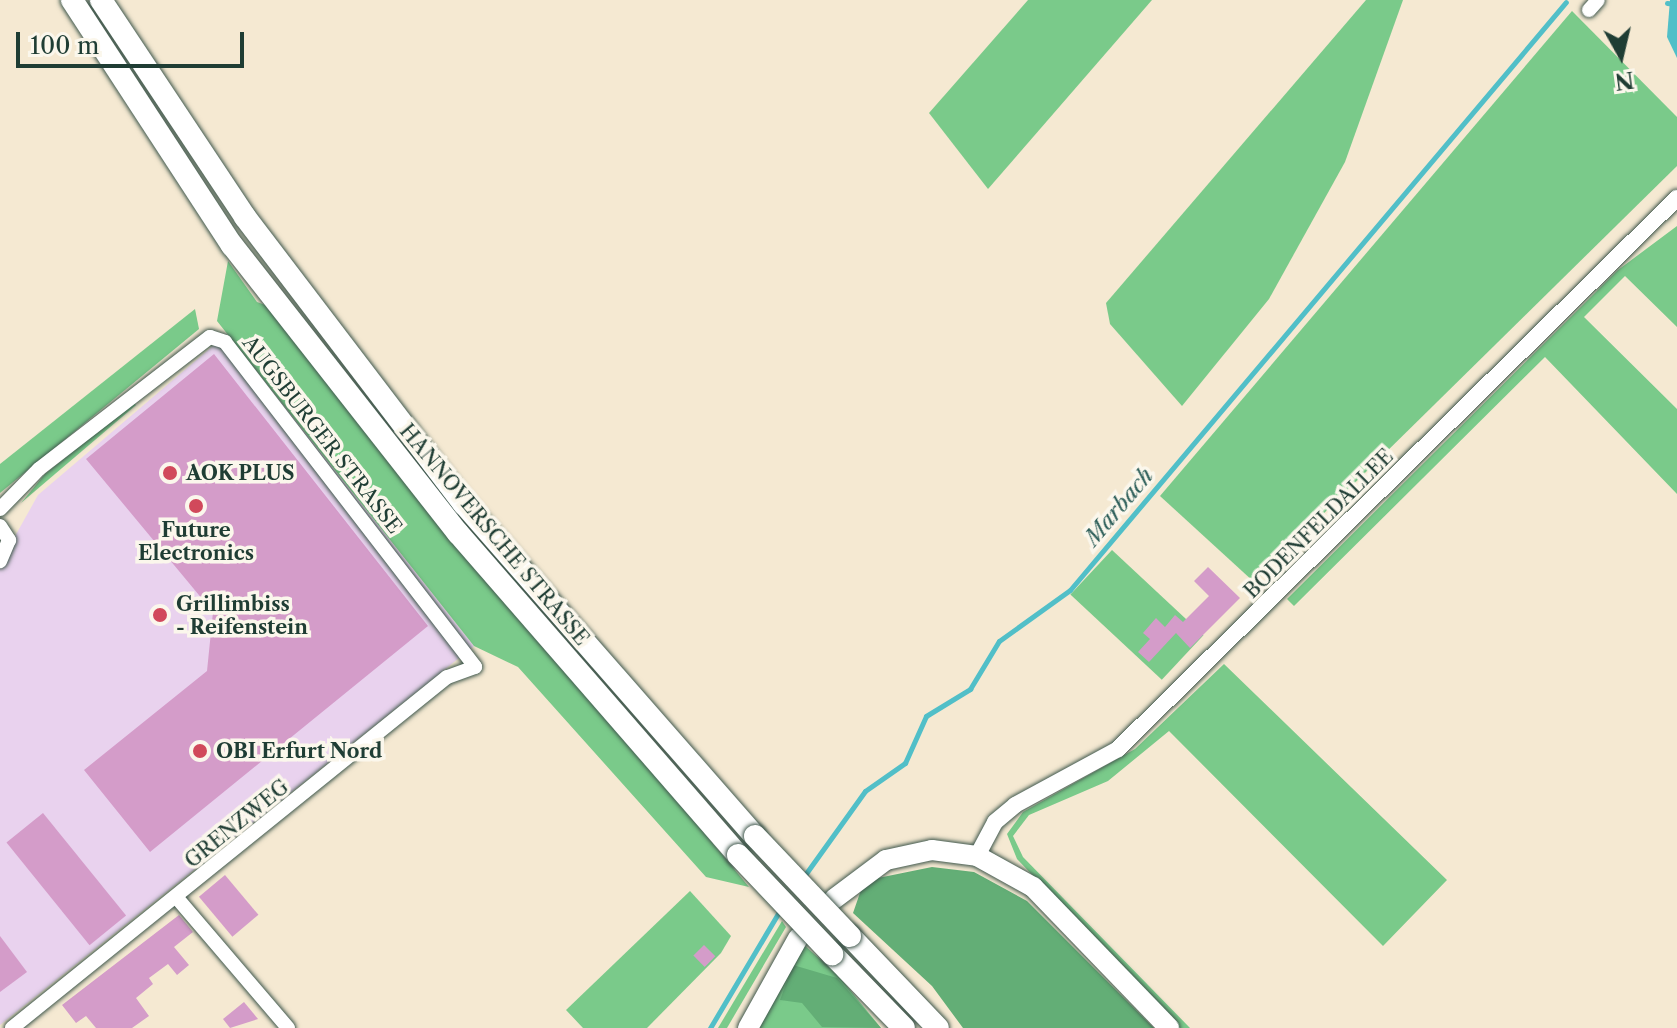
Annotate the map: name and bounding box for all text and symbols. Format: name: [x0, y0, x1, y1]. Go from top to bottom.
scale bar: [20, 16, 248, 66]
north arrow: [1581, 16, 1661, 96]
text: 100 m: [30, 31, 99, 60]
text: N: [1613, 66, 1636, 95]
street label: AUGSBURGER STRASSE: [237, 331, 407, 539]
street label: HANNOVERSCHE STRASSE: [394, 420, 594, 650]
street label: BODENFELDALLEE: [1240, 445, 1398, 603]
place label: AOK PLUS: [186, 461, 295, 485]
water label: Marbach: [1079, 463, 1159, 551]
marker: AOK PLUS: [161, 464, 179, 482]
marker: Future Electronics: [187, 497, 205, 515]
place label: Future Electronics: [138, 518, 254, 565]
place label: Grillimbiss - Reifenstein: [176, 592, 308, 639]
marker: Grillimbiss - Reifenstein: [151, 606, 169, 624]
place label: OBI Erfurt Nord: [216, 739, 382, 763]
marker: OBI Erfurt Nord: [191, 742, 209, 760]
street label: GRENZWEG: [180, 775, 294, 873]

